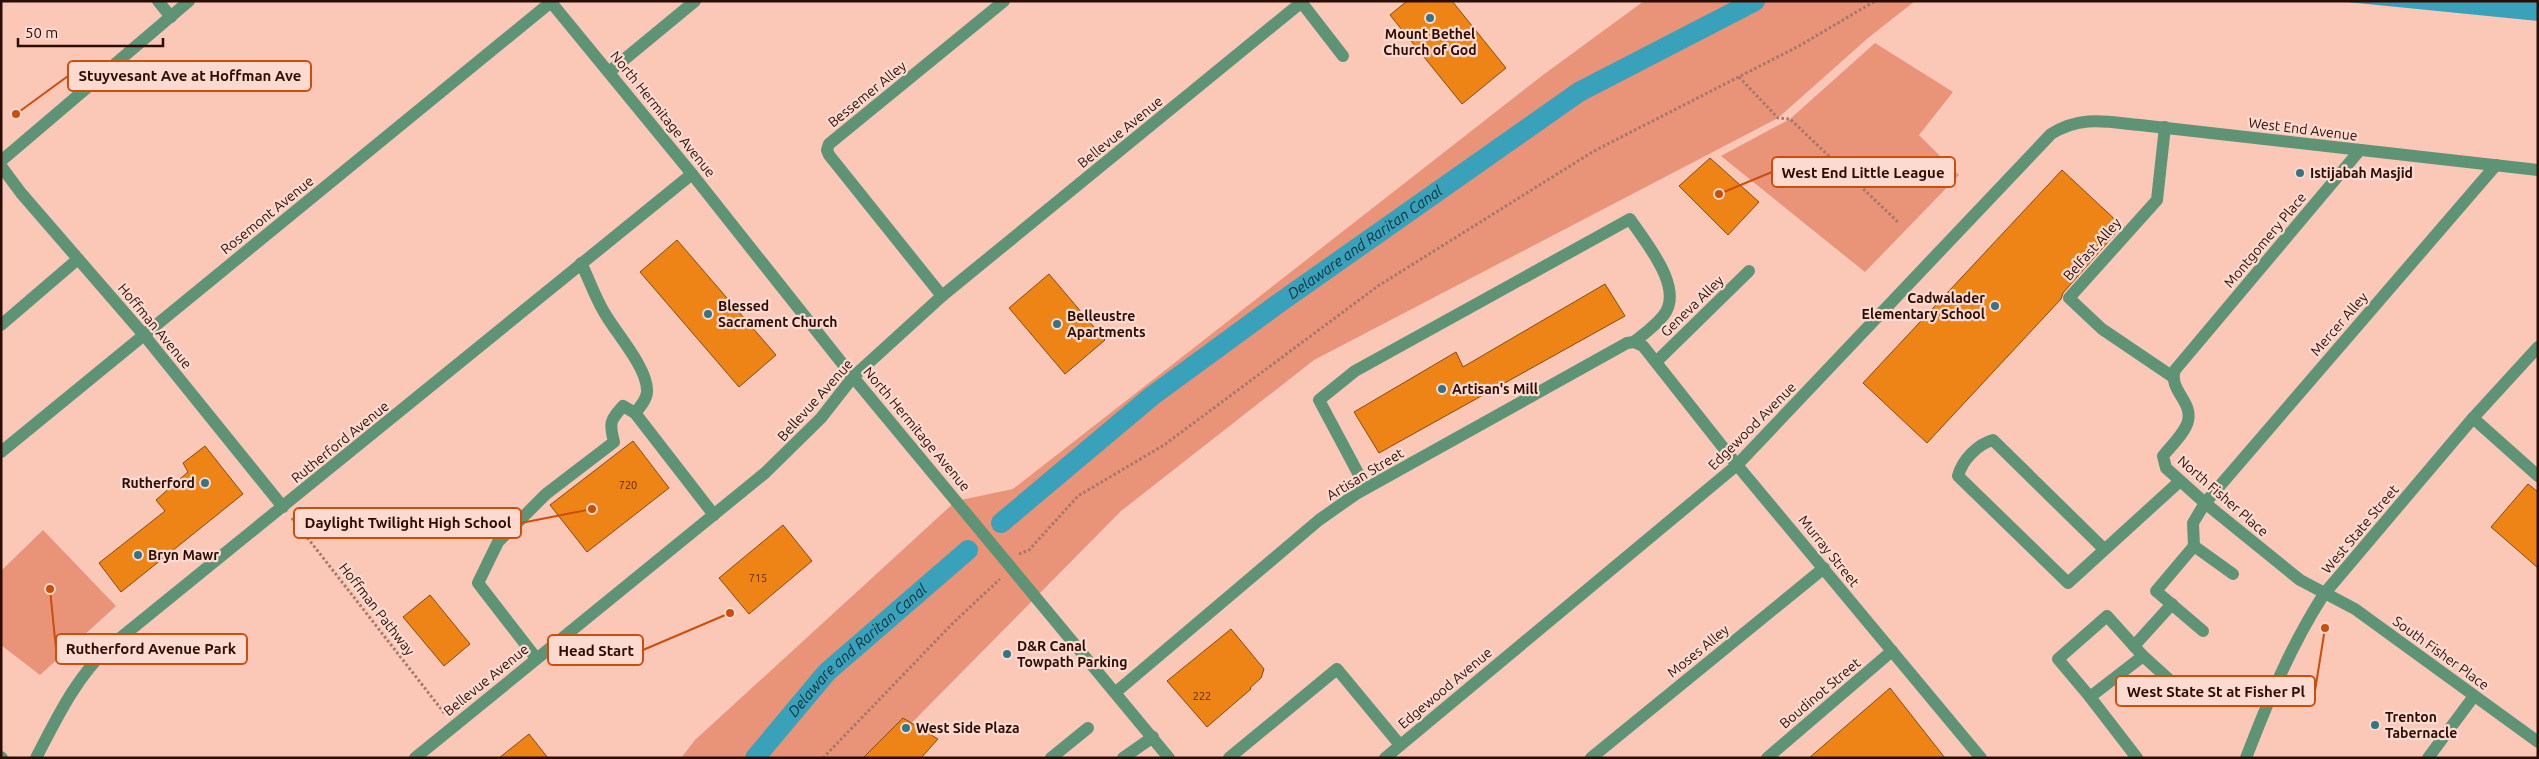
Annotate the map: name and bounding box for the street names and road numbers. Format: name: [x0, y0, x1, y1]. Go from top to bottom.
street label: North Hermitage Avenue: [607, 48, 719, 180]
street label: Bessemer Alley: [825, 58, 909, 130]
street label: Bellevue Avenue: [1074, 93, 1166, 171]
street label: West End Avenue: [2248, 114, 2358, 144]
street label: Rosemont Avenue: [217, 173, 317, 257]
street label: Montgomery Place: [2221, 189, 2309, 291]
street label: Belfast Alley: [2060, 214, 2124, 284]
street label: Geneva Alley: [1657, 272, 1727, 340]
street label: Hoffman Avenue: [115, 280, 195, 372]
street label: Mercer Alley: [2307, 289, 2371, 359]
street label: Bellevue Avenue: [774, 356, 856, 444]
street label: North Hermitage Avenue: [860, 364, 974, 494]
street label: Edgewood Avenue: [1705, 379, 1799, 473]
street label: Rutherford Avenue: [288, 398, 392, 486]
street label: Artisan Street: [1324, 445, 1407, 503]
street label: North Fisher Place: [2174, 452, 2272, 540]
street label: West State Street: [2318, 481, 2402, 577]
street label: Murray Street: [1795, 512, 1863, 590]
street label: Hoffman Pathway: [336, 560, 418, 659]
street label: South Fisher Place: [2390, 613, 2492, 693]
street label: Moses Alley: [1664, 621, 1732, 681]
street label: Bellevue Avenue: [440, 641, 532, 719]
street label: Edgewood Avenue: [1395, 644, 1495, 732]
street label: Boudinot Street: [1776, 654, 1864, 731]

